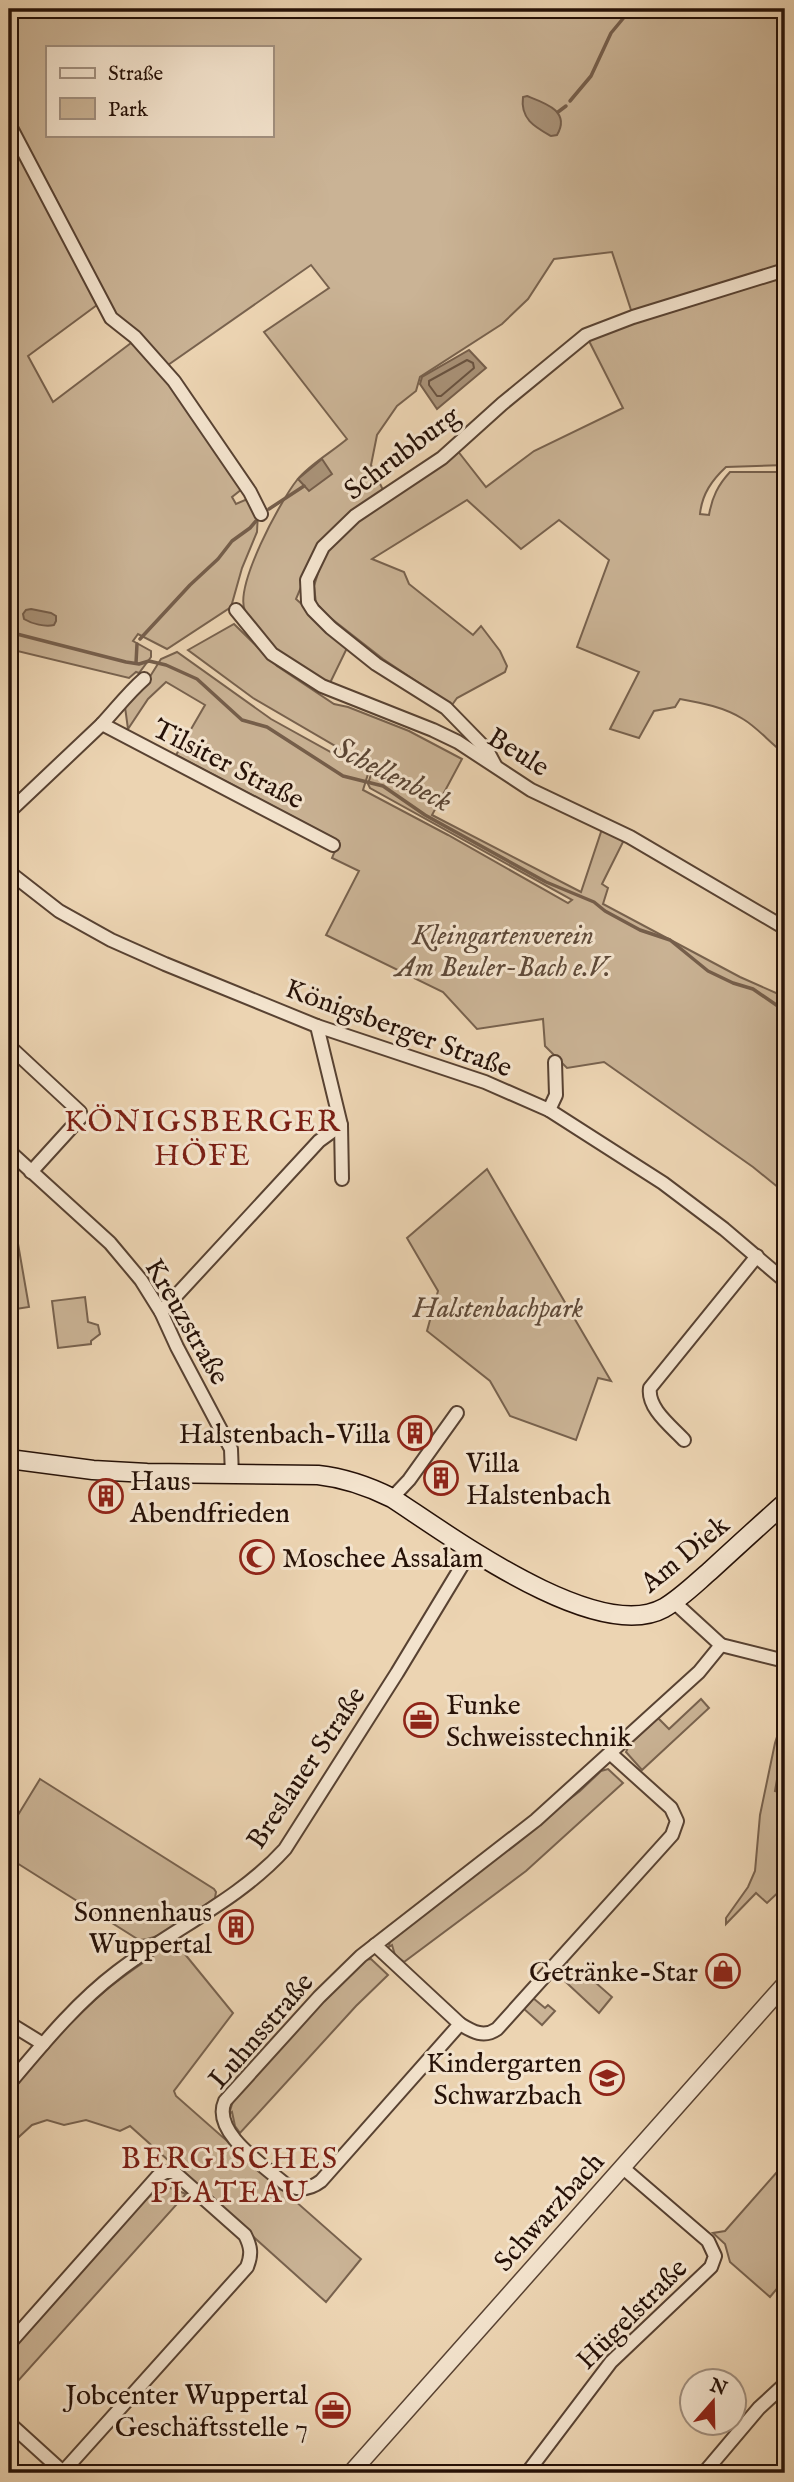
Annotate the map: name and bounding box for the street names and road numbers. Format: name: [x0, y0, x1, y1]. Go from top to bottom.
street label: Schrubburg: [338, 399, 468, 509]
street label: Tilsiter Straße: [146, 712, 310, 818]
street label: Beule: [480, 721, 555, 786]
street label: Königsberger Straße: [280, 972, 516, 1087]
street label: Kreuzstraße: [136, 1253, 236, 1392]
street label: Am Diek: [633, 1508, 738, 1602]
street label: Breslauer Straße: [240, 1680, 374, 1856]
street label: Luhnsstraße: [202, 1966, 322, 2097]
street label: Schwarzbach: [487, 2146, 613, 2280]
street label: Hügelstraße: [570, 2252, 696, 2378]

